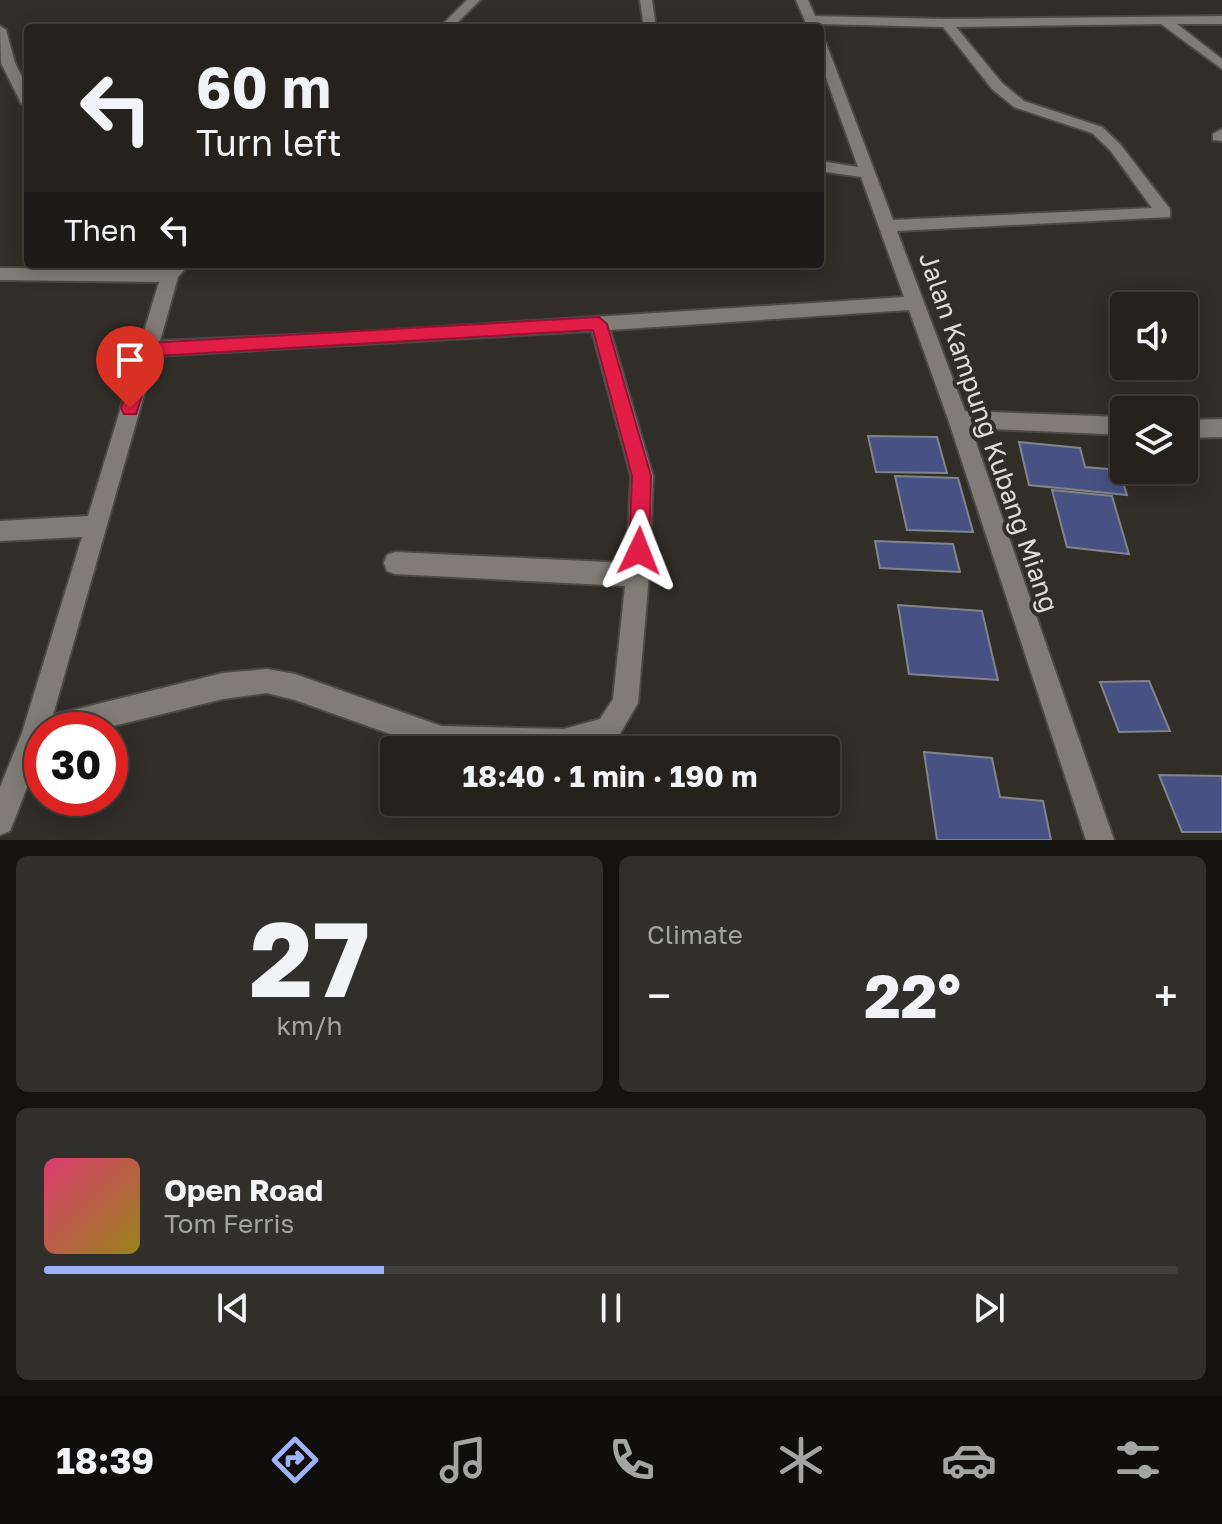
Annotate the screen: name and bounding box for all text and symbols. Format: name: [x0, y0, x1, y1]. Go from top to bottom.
text: 60 m: [196, 53, 331, 120]
icon: left: [64, 56, 168, 160]
text: Turn left: [196, 121, 342, 164]
icon: left: [153, 208, 197, 252]
text: Then: [64, 212, 137, 248]
street label: Jalan Kampung Kubang Miang: [913, 248, 1065, 616]
map controls: [1110, 292, 1198, 484]
button: sound: [1110, 292, 1198, 380]
pin: [96, 326, 164, 408]
icon: arrive: [108, 338, 152, 382]
button: layers: [1110, 396, 1198, 484]
position arrow: [597, 509, 681, 593]
speed limit sign: 30: [24, 712, 128, 816]
text: 18:40 · 1 min · 190 m: [462, 758, 758, 794]
text: 27: [249, 895, 370, 1020]
text: Climate: [647, 919, 743, 950]
text: 22°: [864, 959, 961, 1031]
text: −: [647, 969, 671, 1022]
text: +: [1154, 969, 1178, 1022]
text: km/h: [276, 1010, 343, 1041]
text: Open Road: [164, 1172, 323, 1208]
text: Tom Ferris: [164, 1208, 294, 1239]
icon: previous: [211, 1286, 255, 1330]
icon: pause: [589, 1286, 633, 1330]
icon: next: [967, 1286, 1011, 1330]
icon: directions: [267, 1432, 323, 1488]
icon: music: [435, 1432, 491, 1488]
icon: phone: [604, 1432, 660, 1488]
icon: climate: [773, 1432, 829, 1488]
icon: car: [941, 1432, 997, 1488]
icon: filters: [1110, 1432, 1166, 1488]
text: 18:39: [56, 1439, 154, 1482]

